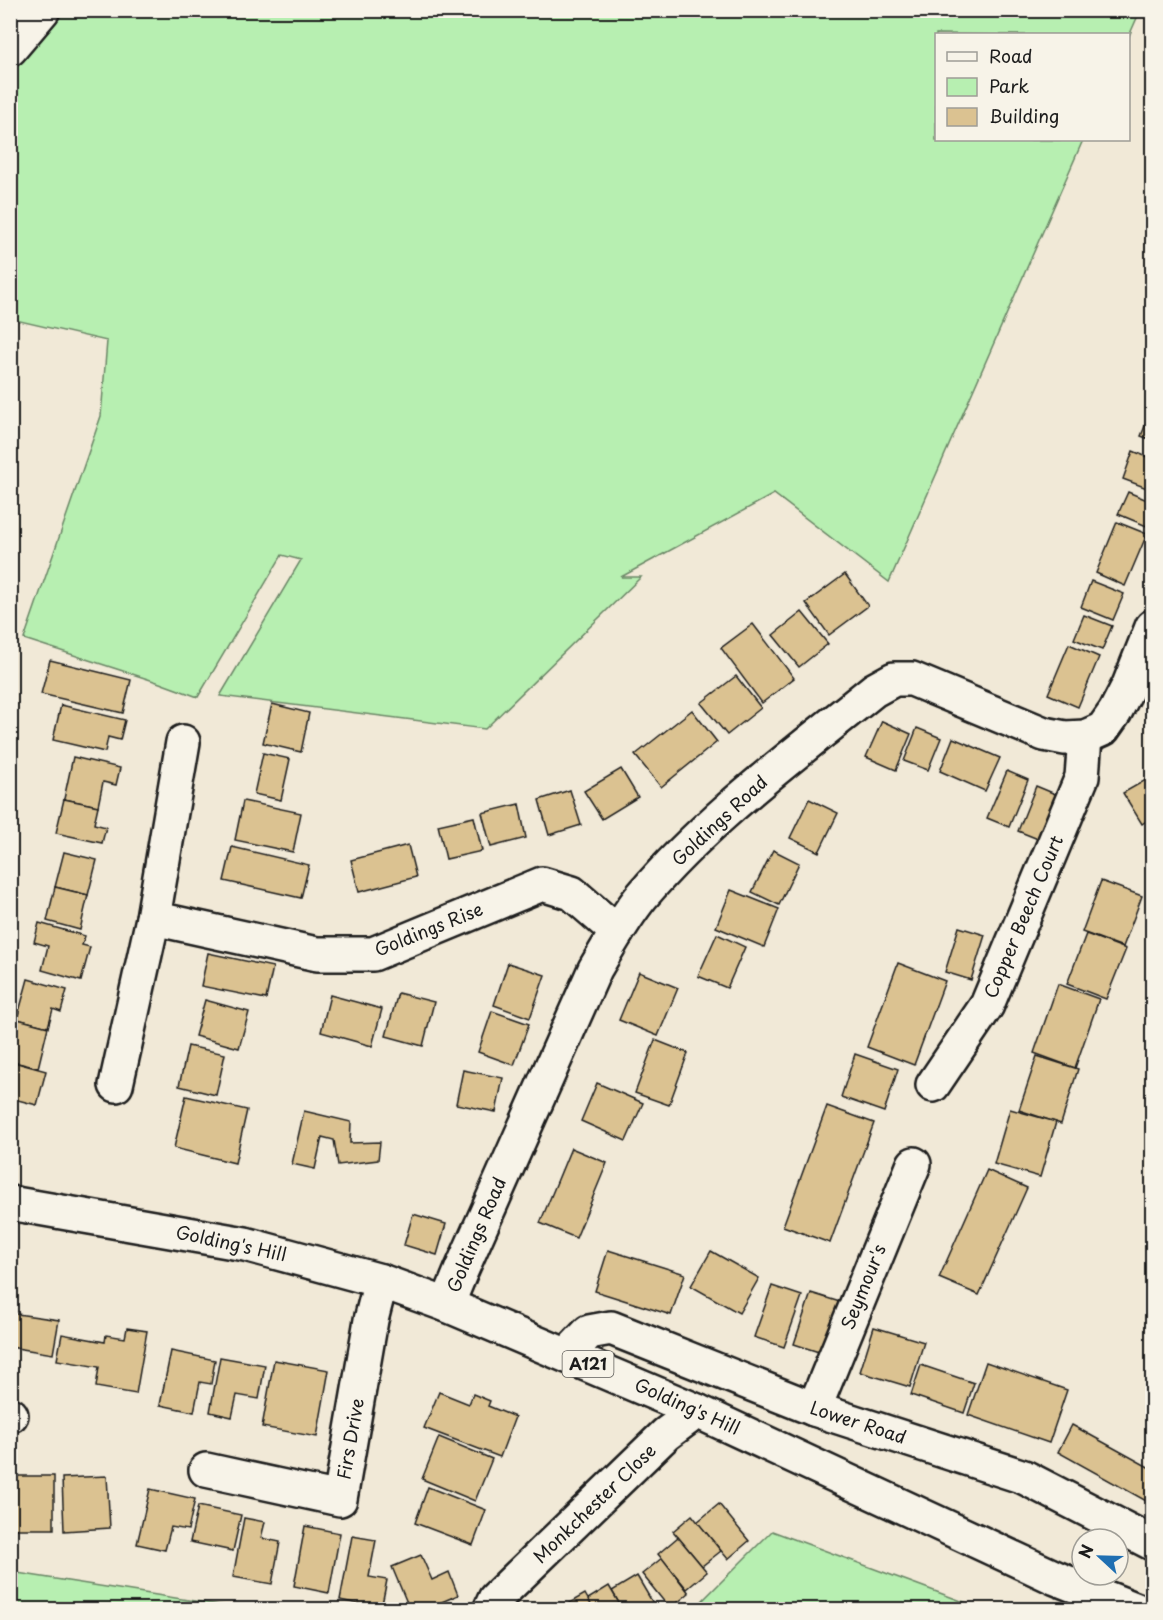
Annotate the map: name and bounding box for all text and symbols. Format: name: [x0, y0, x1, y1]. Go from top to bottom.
legend: [935, 33, 1130, 141]
text: Road: [989, 42, 1033, 69]
text: Park: [989, 72, 1029, 99]
text: Building: [989, 102, 1059, 129]
street label: Goldings Road: [665, 768, 773, 872]
street label: Copper Beech Court: [976, 831, 1069, 1002]
street label: Goldings Rise: [370, 895, 487, 963]
street label: Goldings Road: [439, 1173, 512, 1296]
street label: Golding's Hill: [173, 1218, 289, 1267]
street label: Seymour's: [833, 1240, 892, 1333]
road number: A121: [562, 1351, 614, 1377]
street label: Golding's Hill: [631, 1370, 745, 1441]
street label: Lower Road: [807, 1393, 910, 1450]
street label: Firs Drive: [329, 1396, 370, 1482]
street label: Monkchester Close: [526, 1437, 662, 1569]
north arrow: [1070, 1527, 1130, 1587]
text: N: [1072, 1541, 1099, 1561]

